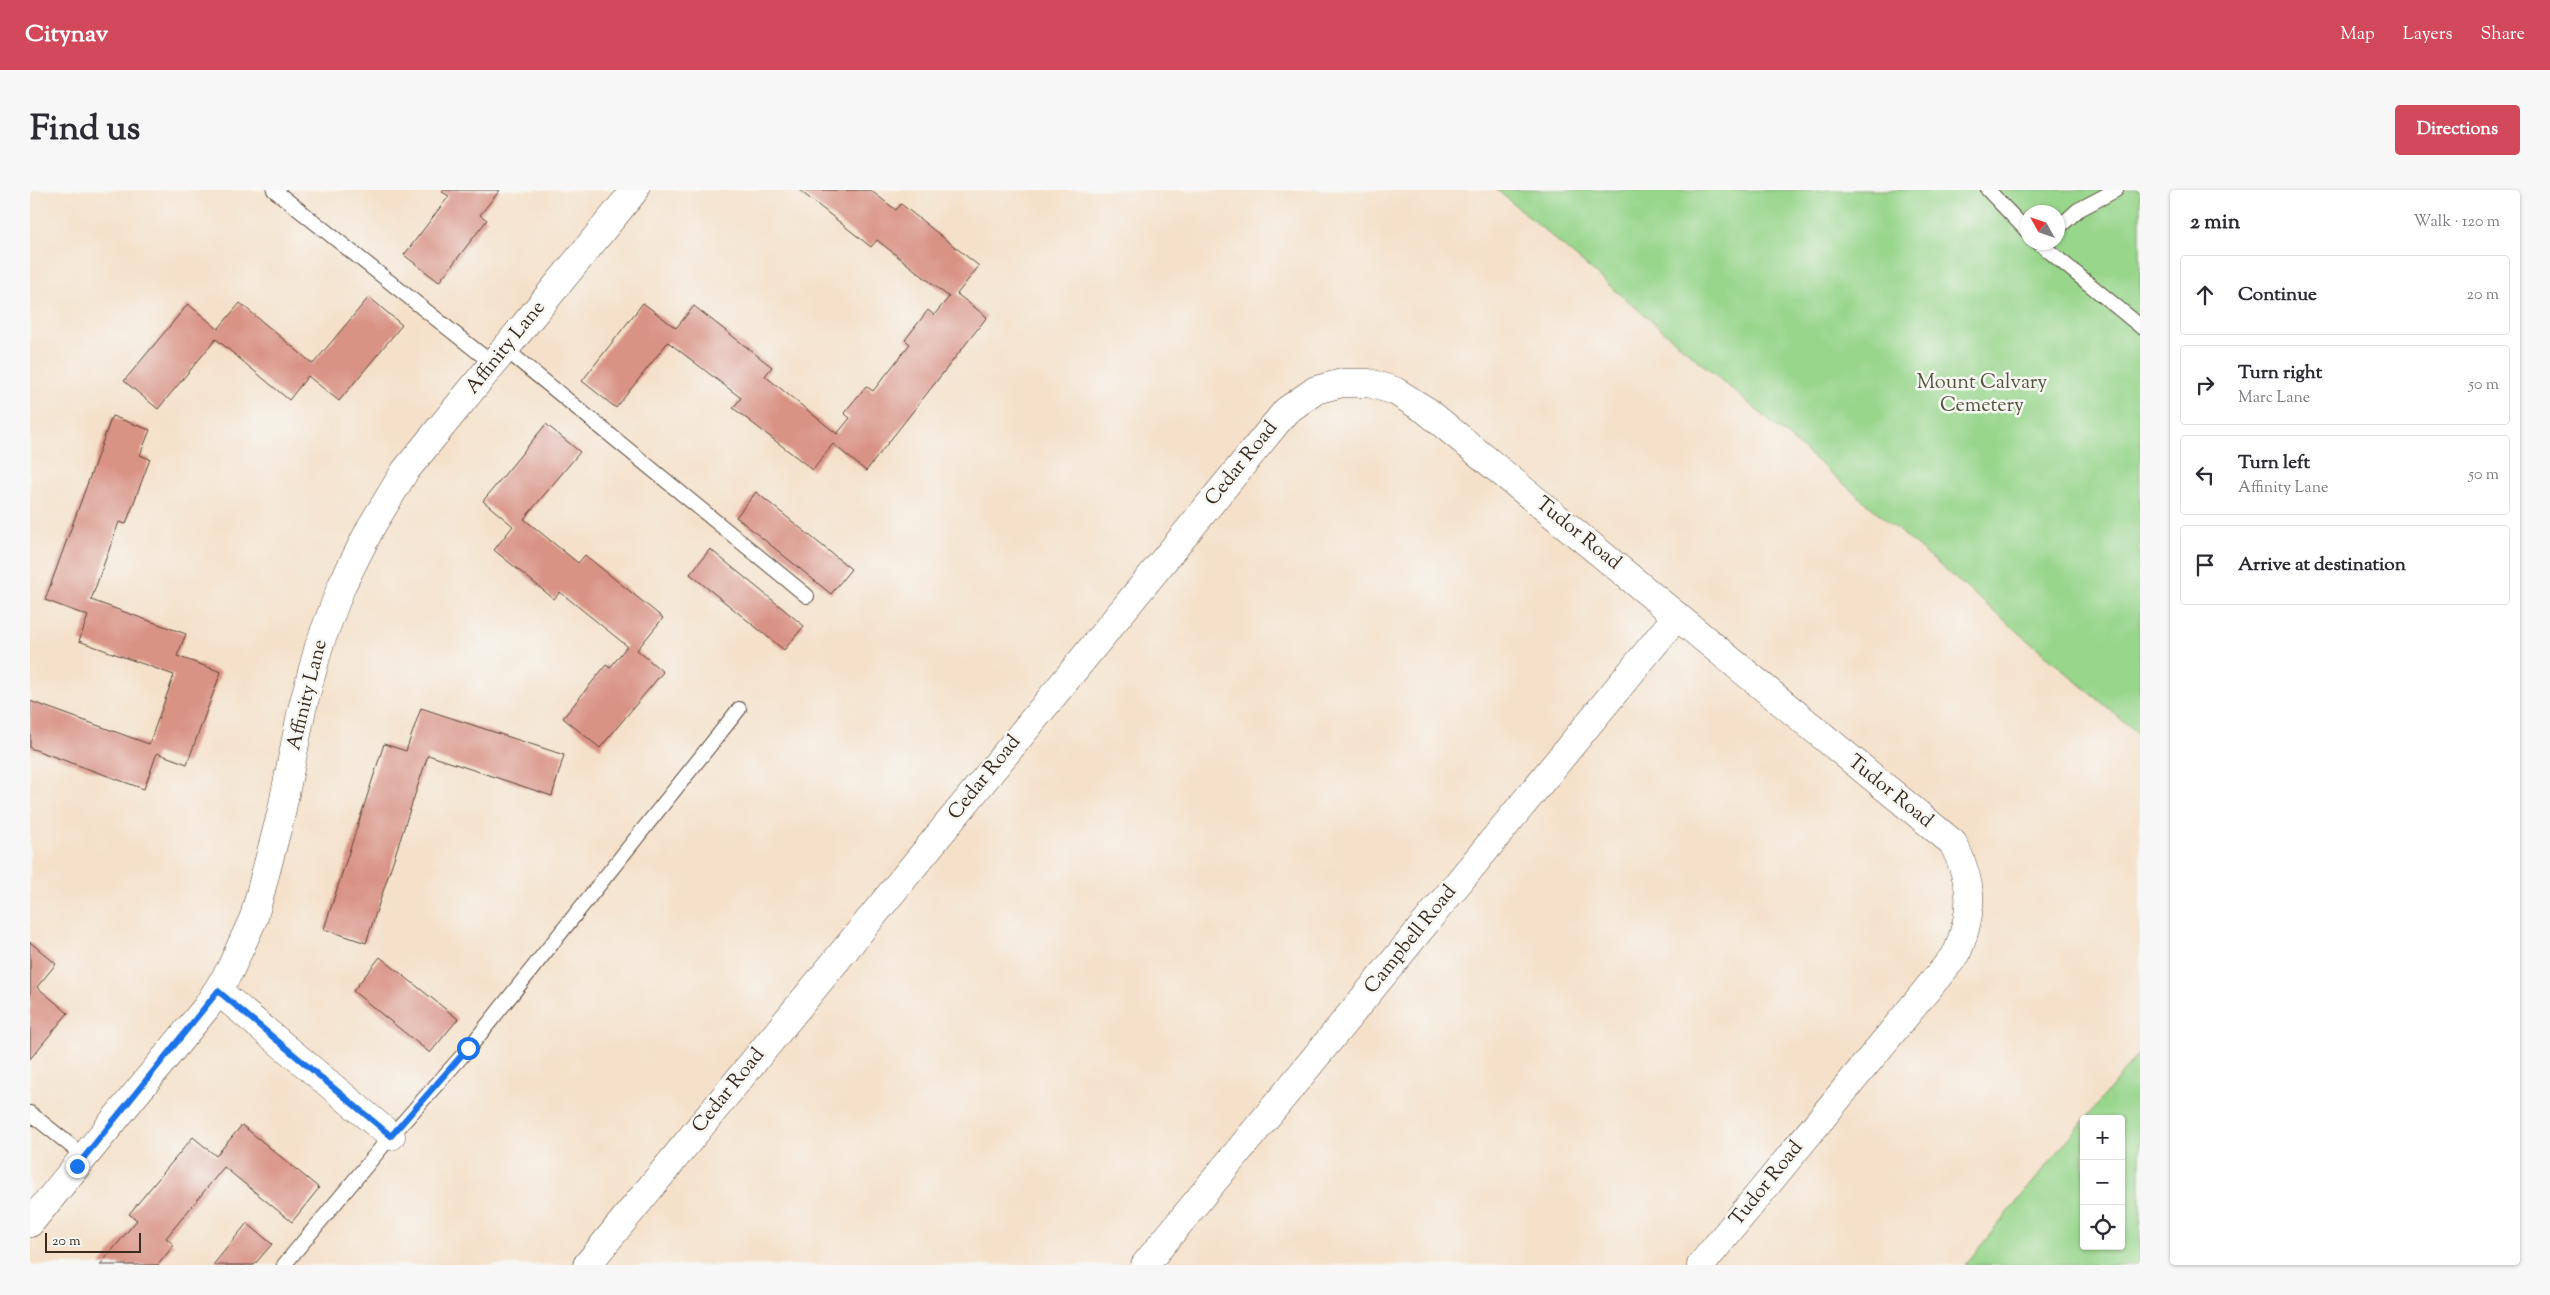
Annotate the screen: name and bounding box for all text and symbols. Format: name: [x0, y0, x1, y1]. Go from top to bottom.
text: Citynav: [25, 18, 108, 52]
text: Map: [2340, 22, 2375, 48]
text: Layers: [2403, 22, 2453, 48]
text: Share: [2481, 22, 2525, 48]
text: Find us: [30, 105, 140, 156]
button: Directions: [2395, 105, 2520, 155]
north arrow: [2020, 205, 2065, 250]
text: 2 min: [2190, 208, 2240, 238]
text: Walk · 120 m: [2414, 211, 2500, 234]
icon: ahead: [2191, 281, 2219, 309]
text: Continue: [2238, 282, 2317, 309]
text: 20 m: [2466, 284, 2499, 307]
street label: Affinity Lane: [459, 295, 553, 401]
text: Turn right: [2238, 360, 2322, 387]
park label: Mount Calvary Cemetery: [1917, 369, 2047, 421]
icon: right: [2191, 371, 2219, 399]
text: 50 m: [2468, 374, 2499, 397]
text: Marc Lane: [2238, 387, 2310, 410]
street label: Cedar Road: [1199, 415, 1285, 513]
text: Turn left: [2238, 450, 2310, 477]
icon: left: [2191, 461, 2219, 489]
text: 50 m: [2468, 464, 2499, 487]
text: Affinity Lane: [2238, 477, 2328, 500]
street label: Tudor Road: [1529, 490, 1627, 578]
icon: arrive: [2191, 551, 2219, 579]
text: Arrive at destination: [2238, 552, 2406, 579]
street label: Affinity Lane: [280, 637, 336, 753]
street label: Cedar Road: [942, 729, 1028, 827]
street label: Tudor Road: [1841, 748, 1939, 836]
street label: Campbell Road: [1358, 879, 1464, 1001]
route start: [457, 1037, 480, 1060]
street label: Cedar Road: [686, 1042, 772, 1140]
map controls: [2080, 1115, 2125, 1250]
button: +: [2080, 1115, 2125, 1160]
street label: Tudor Road: [1723, 1135, 1811, 1233]
route end: [66, 1155, 89, 1178]
button: −: [2080, 1160, 2125, 1205]
button: locate: [2080, 1205, 2125, 1250]
scale bar: [45, 1230, 141, 1253]
text: 20 m: [52, 1232, 81, 1252]

